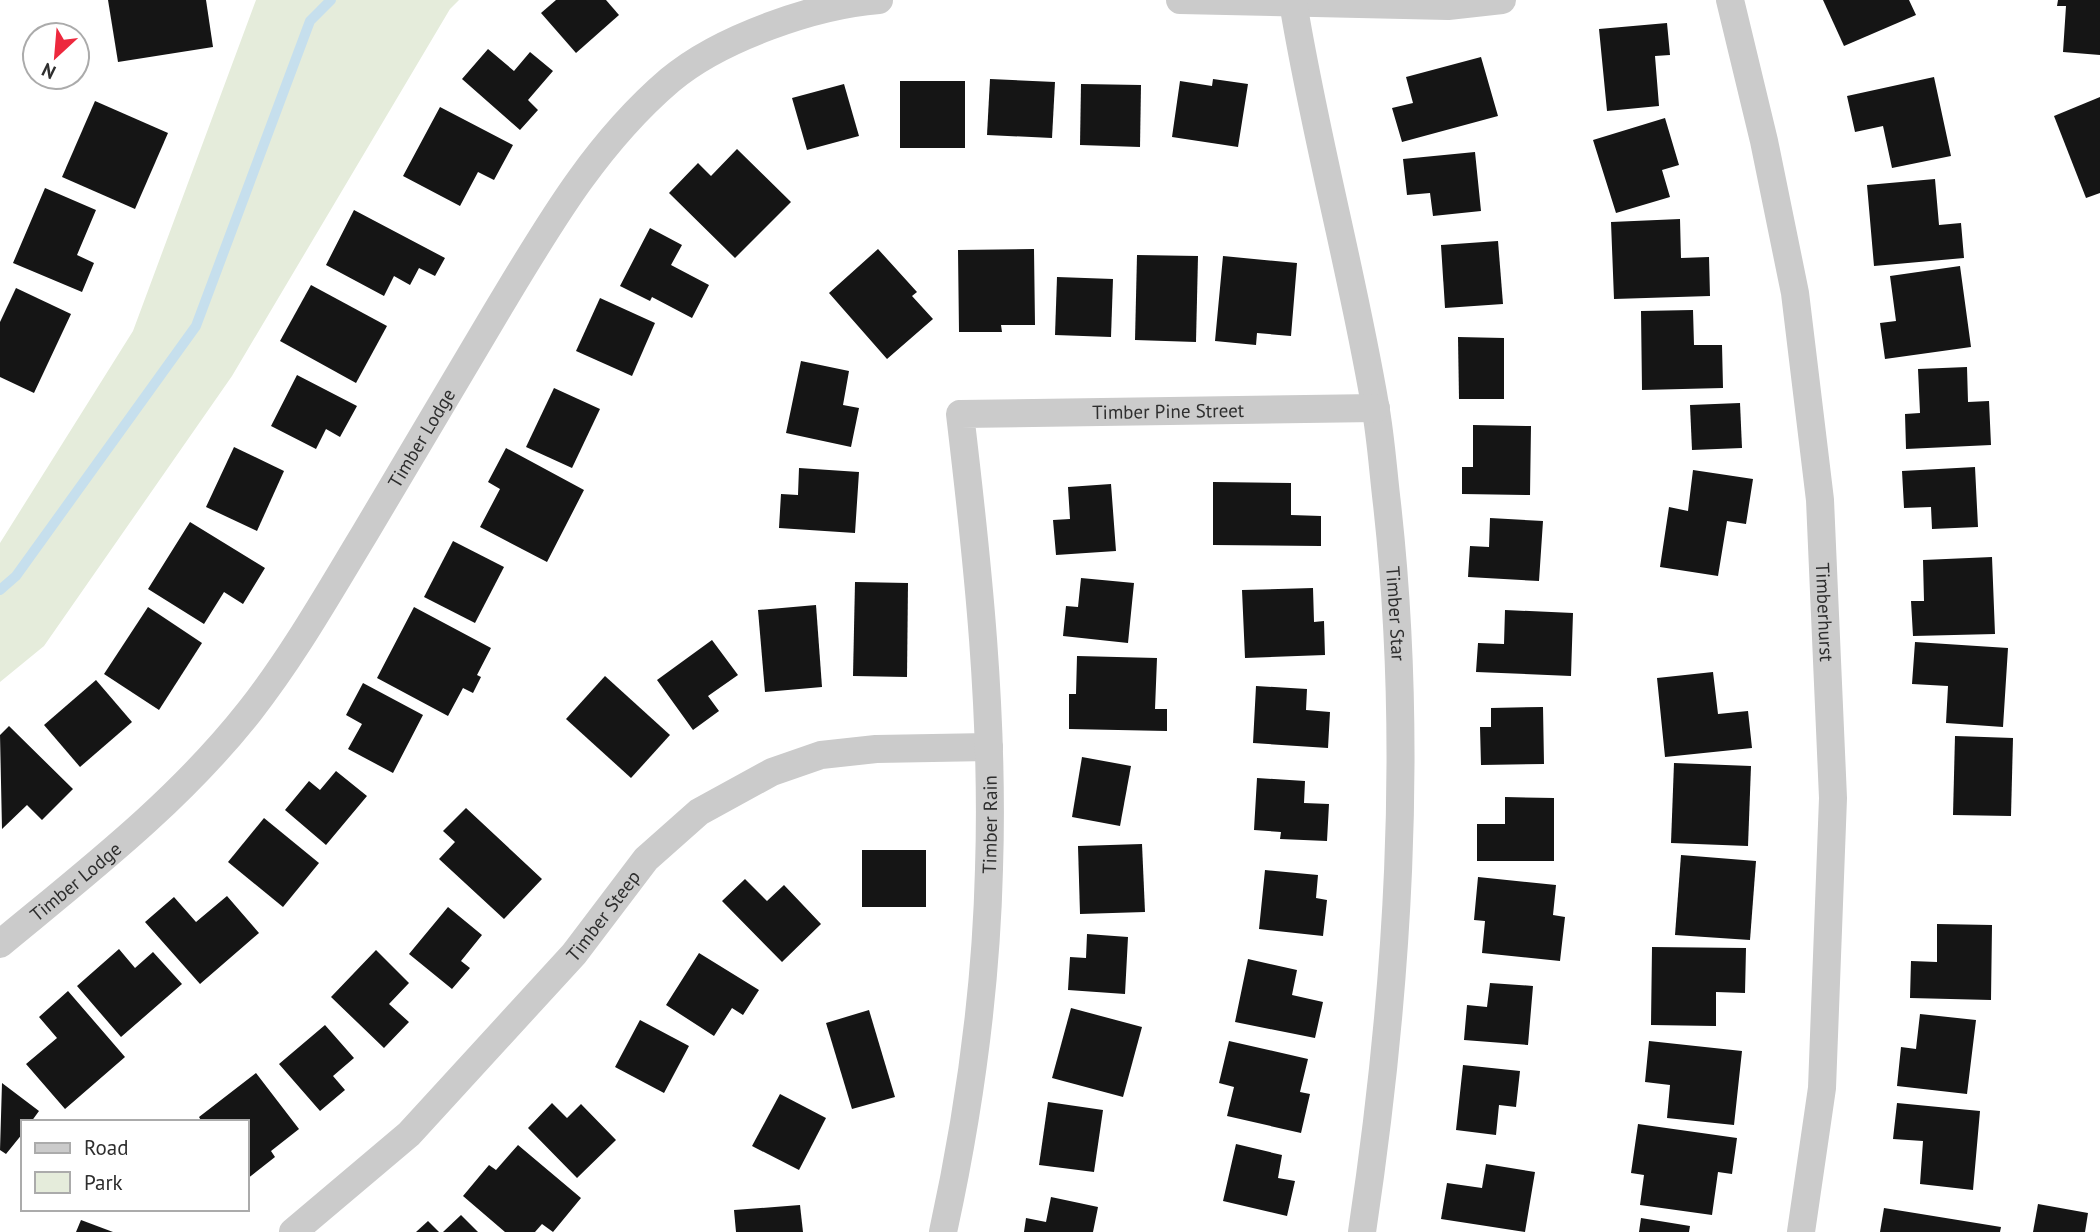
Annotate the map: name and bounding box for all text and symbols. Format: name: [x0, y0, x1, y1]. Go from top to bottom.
north arrow: [21, 21, 91, 91]
text: N: [38, 58, 59, 85]
street label: Timber Lodge: [383, 384, 460, 492]
street label: Timber Pine Street: [1092, 398, 1245, 424]
street label: Timberhurst: [1811, 562, 1839, 663]
street label: Timber Star: [1381, 565, 1411, 662]
street label: Timber Rain: [977, 775, 1002, 874]
street label: Timber Lodge: [25, 837, 126, 926]
street label: Timber Steep: [561, 865, 645, 967]
legend: [21, 1120, 248, 1211]
text: Road: [84, 1134, 128, 1161]
text: Park: [84, 1169, 123, 1196]

